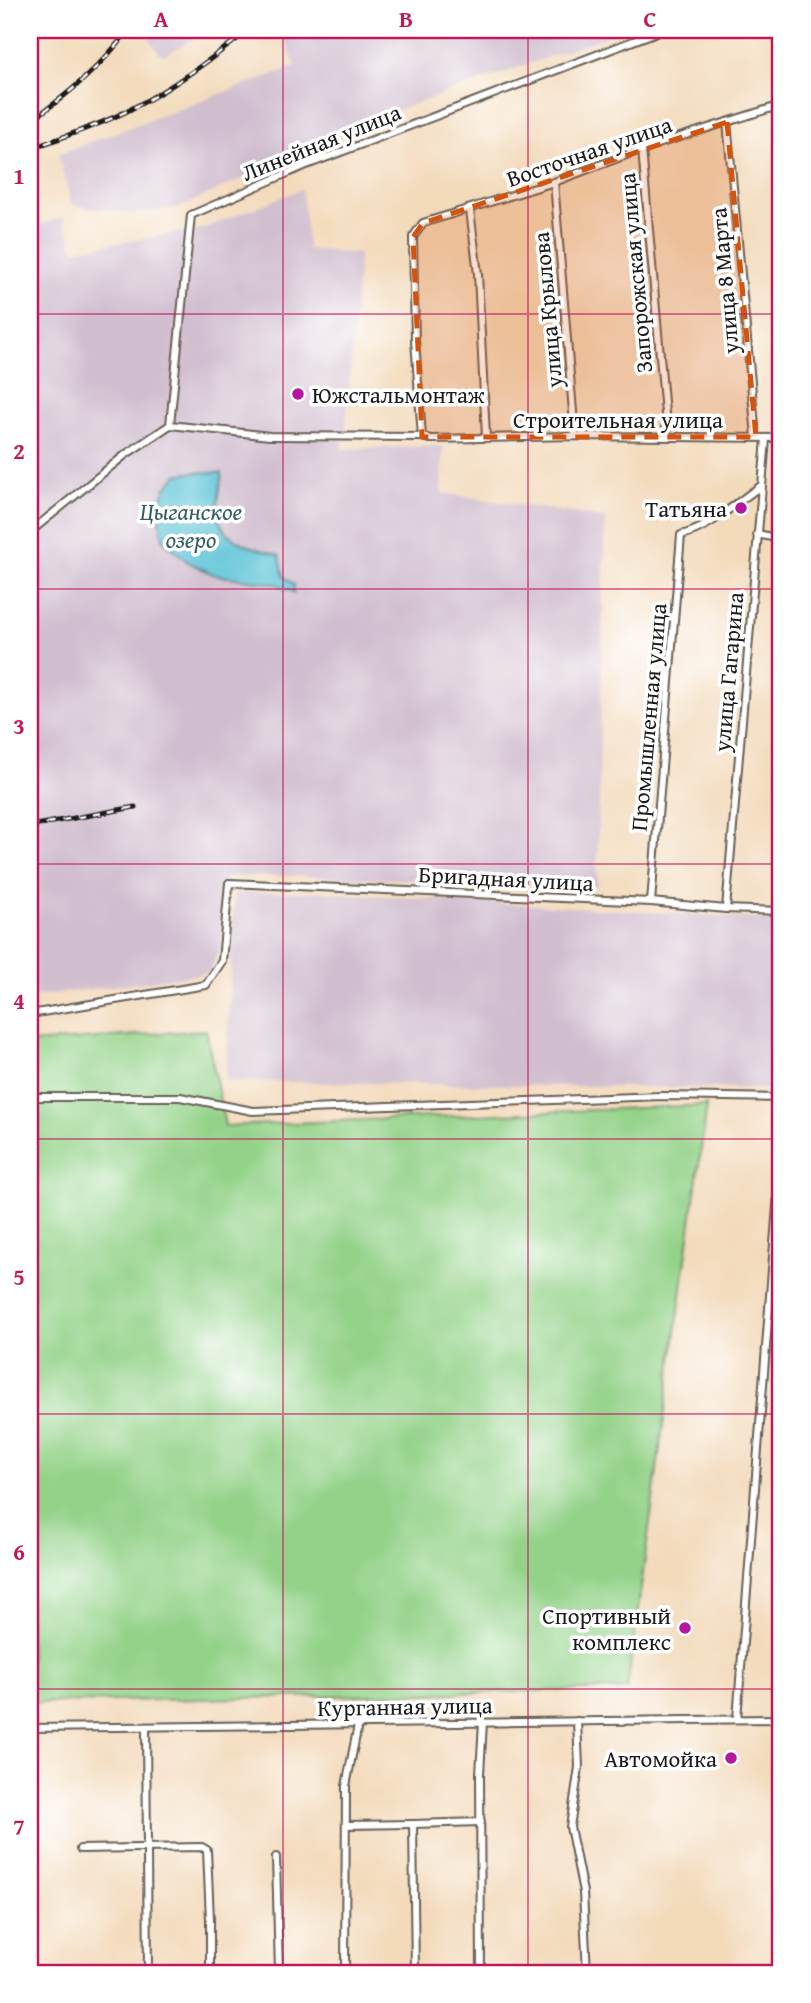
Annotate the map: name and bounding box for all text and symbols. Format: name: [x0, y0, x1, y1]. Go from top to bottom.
text: A: [154, 2, 169, 35]
text: B: [399, 2, 413, 35]
text: C: [643, 2, 657, 35]
street label: Линейная улица: [236, 95, 406, 189]
street label: Восточная улица: [502, 107, 676, 195]
text: 1: [13, 159, 25, 192]
street label: Запорожская улица: [610, 172, 660, 374]
street label: улица 8 Марта: [701, 206, 747, 357]
street label: улица Крылова: [524, 231, 570, 390]
place label: Южстальмонтаж: [312, 378, 485, 411]
marker: Южстальмонтаж: [290, 386, 306, 402]
street label: Строительная улица: [513, 403, 723, 436]
text: 2: [13, 434, 25, 467]
place label: Татьяна: [645, 492, 727, 525]
water label: Цыганское озеро: [140, 494, 243, 557]
marker: Татьяна: [733, 500, 749, 516]
street label: улица Гагарина: [704, 591, 751, 754]
street label: Промышленная улица: [622, 602, 674, 832]
text: 3: [13, 709, 25, 742]
street label: Бригадная улица: [418, 857, 594, 899]
text: 4: [13, 984, 25, 1017]
text: 5: [13, 1260, 25, 1293]
text: 6: [13, 1535, 25, 1568]
place label: Спортивный комплекс: [542, 1599, 671, 1658]
marker: Спортивный комплекс: [677, 1620, 693, 1636]
street label: Курганная улица: [317, 1688, 493, 1724]
place label: Автомойка: [604, 1742, 717, 1775]
marker: Автомойка: [723, 1750, 739, 1766]
text: 7: [13, 1810, 25, 1843]

